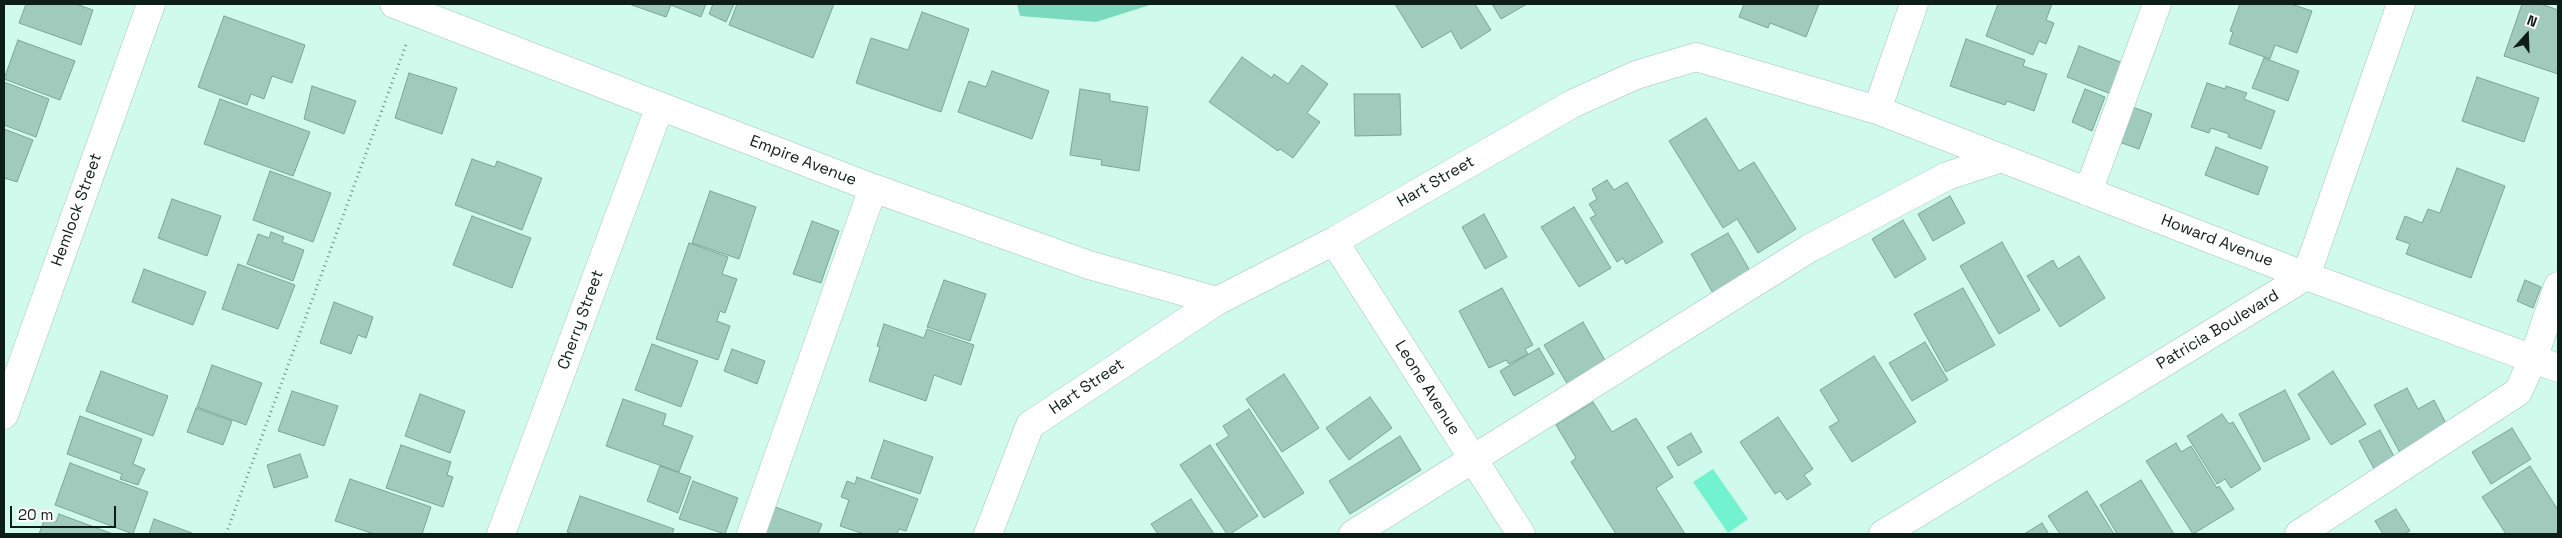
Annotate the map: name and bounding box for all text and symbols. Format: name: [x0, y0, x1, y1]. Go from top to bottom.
north arrow: [2502, 10, 2552, 60]
text: N: [2525, 11, 2540, 31]
street label: Empire Avenue: [747, 132, 859, 190]
street label: Hemlock Street: [48, 151, 106, 269]
street label: Hart Street: [1394, 152, 1478, 212]
street label: Howard Avenue: [2158, 211, 2276, 271]
street label: Cherry Street: [554, 268, 608, 372]
street label: Patricia Boulevard: [2153, 286, 2283, 374]
street label: Leone Avenue: [1390, 337, 1464, 439]
street label: Hart Street: [1046, 355, 1128, 419]
scale bar: [12, 496, 119, 528]
text: 20 m: [18, 505, 53, 524]

